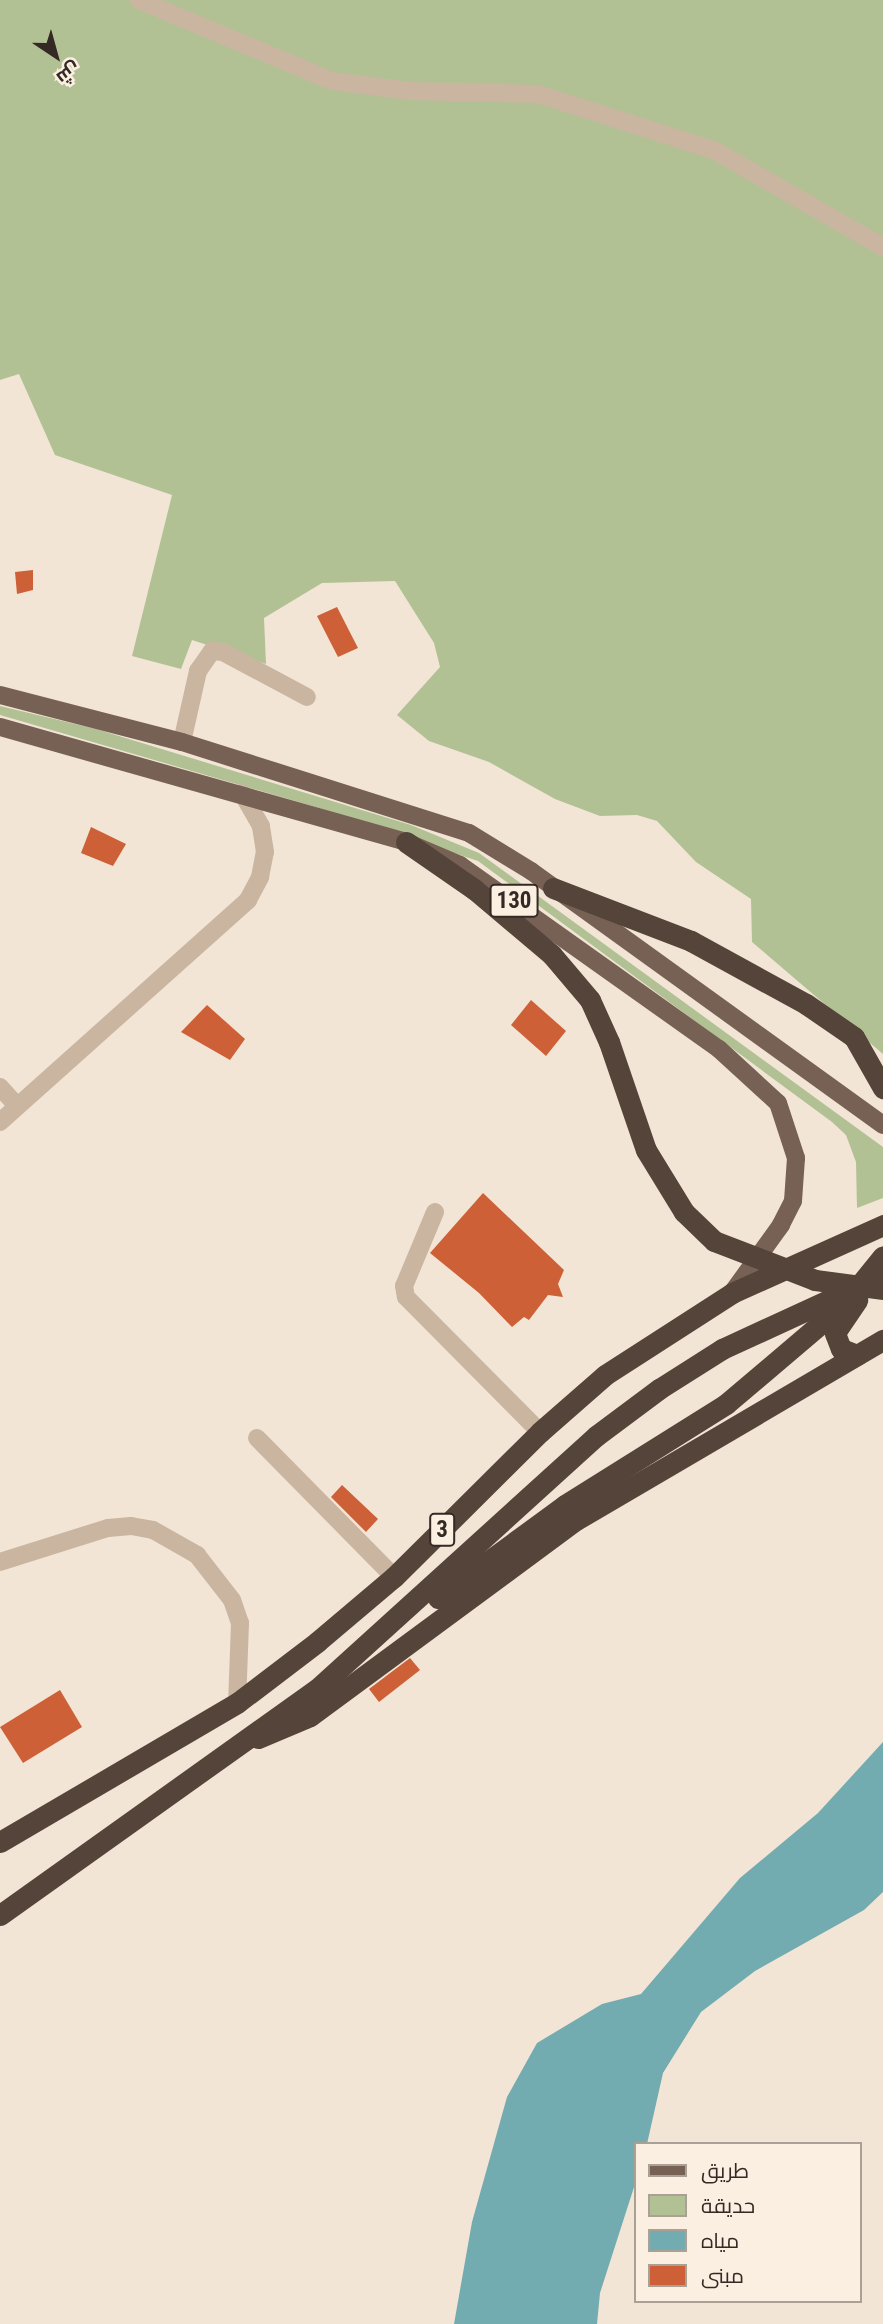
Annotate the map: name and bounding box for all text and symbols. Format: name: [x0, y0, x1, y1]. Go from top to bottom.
north arrow: [21, 21, 91, 91]
text: ش: [52, 57, 85, 90]
road number: 130: [490, 882, 538, 920]
road number: 3: [428, 1511, 456, 1550]
legend: [634, 2142, 862, 2303]
text: طريق: [701, 2159, 749, 2183]
text: حديقة: [701, 2194, 755, 2218]
text: مياه: [701, 2229, 739, 2253]
text: مبنى: [701, 2264, 744, 2288]

